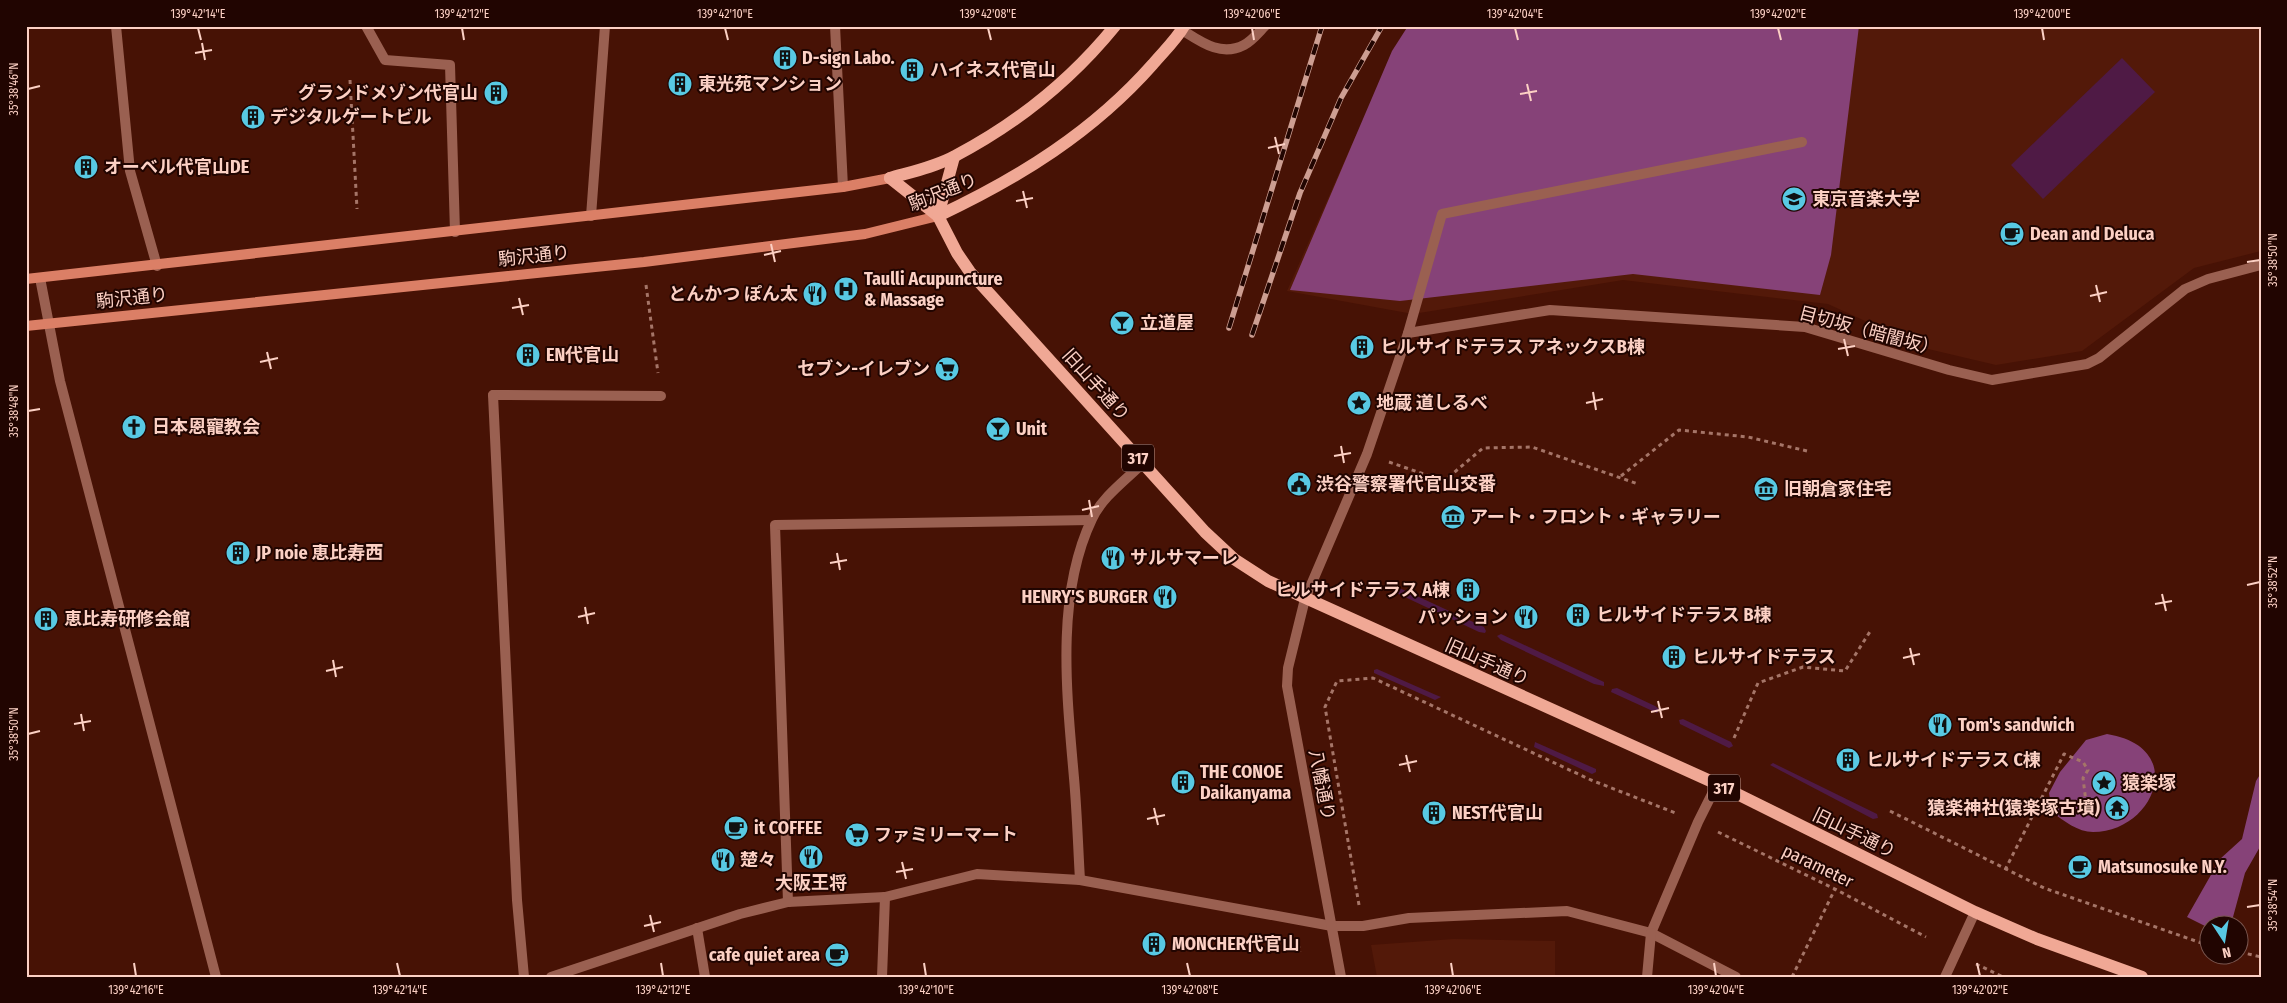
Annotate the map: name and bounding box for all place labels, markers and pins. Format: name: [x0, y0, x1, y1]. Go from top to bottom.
building icon: D-sign Labo.: [772, 45, 798, 71]
place label: D-sign Labo.: [802, 47, 895, 69]
building icon: ハイネス代官山: [899, 57, 925, 83]
place label: ハイネス代官山: [930, 59, 1056, 81]
building icon: 東光苑マンション: [667, 71, 693, 97]
place label: 東光苑マンション: [698, 73, 842, 95]
building icon: グランドメゾン代官山: [483, 80, 509, 106]
place label: グランドメゾン代官山: [298, 82, 478, 104]
building icon: デジタルゲートビル: [240, 104, 266, 130]
place label: デジタルゲートビル: [270, 106, 432, 128]
building icon: オーベル代官山DE: [73, 154, 99, 180]
place label: オーベル代官山DE: [104, 156, 250, 178]
school or university icon: 東京音楽大学: [1781, 186, 1807, 212]
place label: 東京音楽大学: [1812, 188, 1920, 210]
cafe icon: Dean and Deluca: [1999, 221, 2025, 247]
place label: Dean and Deluca: [2030, 223, 2155, 245]
place label: Taulli Acupuncture & Massage: [864, 268, 1003, 311]
hospital icon: Taulli Acupuncture & Massage: [833, 276, 859, 302]
restaurant icon: とんかつ ぽん太: [802, 281, 828, 307]
place label: とんかつ ぽん太: [668, 283, 798, 305]
bar icon: 立道屋: [1109, 310, 1135, 336]
place label: 立道屋: [1140, 312, 1194, 334]
building icon: ヒルサイドテラス アネックスB棟: [1349, 334, 1375, 360]
place label: ヒルサイドテラス アネックスB棟: [1380, 336, 1645, 358]
building icon: EN代官山: [515, 342, 541, 368]
place label: EN代官山: [546, 344, 619, 366]
supermarket icon: セブン-イレブン: [934, 356, 960, 382]
place label: セブン-イレブン: [797, 358, 930, 380]
place icon: 地蔵 道しるべ: [1346, 390, 1372, 416]
place label: 地蔵 道しるべ: [1376, 392, 1488, 414]
church icon: 日本恩寵教会: [121, 414, 147, 440]
place label: 日本恩寵教会: [152, 416, 260, 438]
bar icon: Unit: [985, 416, 1011, 442]
place label: Unit: [1016, 418, 1048, 440]
public building icon: 渋谷警察署代官山交番: [1286, 471, 1312, 497]
place label: 渋谷警察署代官山交番: [1316, 473, 1496, 495]
museum icon: 旧朝倉家住宅: [1753, 476, 1779, 502]
place label: 旧朝倉家住宅: [1784, 478, 1892, 500]
museum icon: アート・フロント・ギャラリー: [1440, 504, 1466, 530]
place label: アート・フロント・ギャラリー: [1470, 506, 1721, 528]
building icon: JP noie 恵比寿西: [225, 540, 251, 566]
place label: JP noie 恵比寿西: [255, 542, 383, 564]
restaurant icon: サルサマーレ: [1100, 545, 1126, 571]
place label: サルサマーレ: [1130, 547, 1238, 569]
building icon: ヒルサイドテラス A棟: [1455, 577, 1481, 603]
place label: ヒルサイドテラス A棟: [1275, 579, 1450, 601]
restaurant icon: HENRY'S BURGER: [1152, 584, 1178, 610]
place label: HENRY'S BURGER: [1021, 586, 1149, 608]
building icon: ヒルサイドテラス B棟: [1565, 602, 1591, 628]
restaurant icon: パッション: [1513, 604, 1539, 630]
place label: ヒルサイドテラス B棟: [1596, 604, 1771, 626]
building icon: 恵比寿研修会館: [33, 606, 59, 632]
place label: パッション: [1418, 606, 1508, 628]
place label: 恵比寿研修会館: [64, 608, 190, 630]
building icon: ヒルサイドテラス: [1661, 644, 1687, 670]
place label: ヒルサイドテラス: [1692, 646, 1836, 668]
restaurant icon: Tom's sandwich: [1927, 712, 1953, 738]
place label: Tom's sandwich: [1958, 714, 2075, 736]
building icon: ヒルサイドテラス C棟: [1835, 747, 1861, 773]
place label: ヒルサイドテラス C棟: [1866, 749, 2041, 771]
place label: THE CONOE Daikanyama: [1200, 761, 1291, 804]
building icon: THE CONOE Daikanyama: [1170, 769, 1196, 795]
place icon: 猿楽塚: [2091, 770, 2117, 796]
place label: 猿楽塚: [2122, 772, 2176, 794]
temple icon: 猿楽神社(猿楽塚古墳): [2104, 795, 2130, 821]
place label: 猿楽神社(猿楽塚古墳): [1927, 797, 2101, 819]
building icon: NEST代官山: [1421, 800, 1447, 826]
place label: NEST代官山: [1452, 802, 1543, 824]
cafe icon: it COFFEE: [723, 815, 749, 841]
place label: it COFFEE: [754, 817, 823, 839]
supermarket icon: ファミリーマート: [844, 822, 870, 848]
place label: ファミリーマート: [874, 824, 1018, 846]
restaurant icon: 大阪王将: [798, 844, 824, 870]
restaurant icon: 楚々: [710, 847, 736, 873]
place label: 楚々: [740, 849, 776, 871]
cafe icon: Matsunosuke N.Y.: [2067, 854, 2093, 880]
place label: Matsunosuke N.Y.: [2098, 856, 2227, 878]
place label: 大阪王将: [775, 872, 847, 894]
building icon: MONCHER代官山: [1141, 931, 1167, 957]
place label: MONCHER代官山: [1172, 933, 1300, 955]
cafe icon: cafe quiet area: [824, 942, 850, 968]
place label: cafe quiet area: [709, 944, 820, 966]

